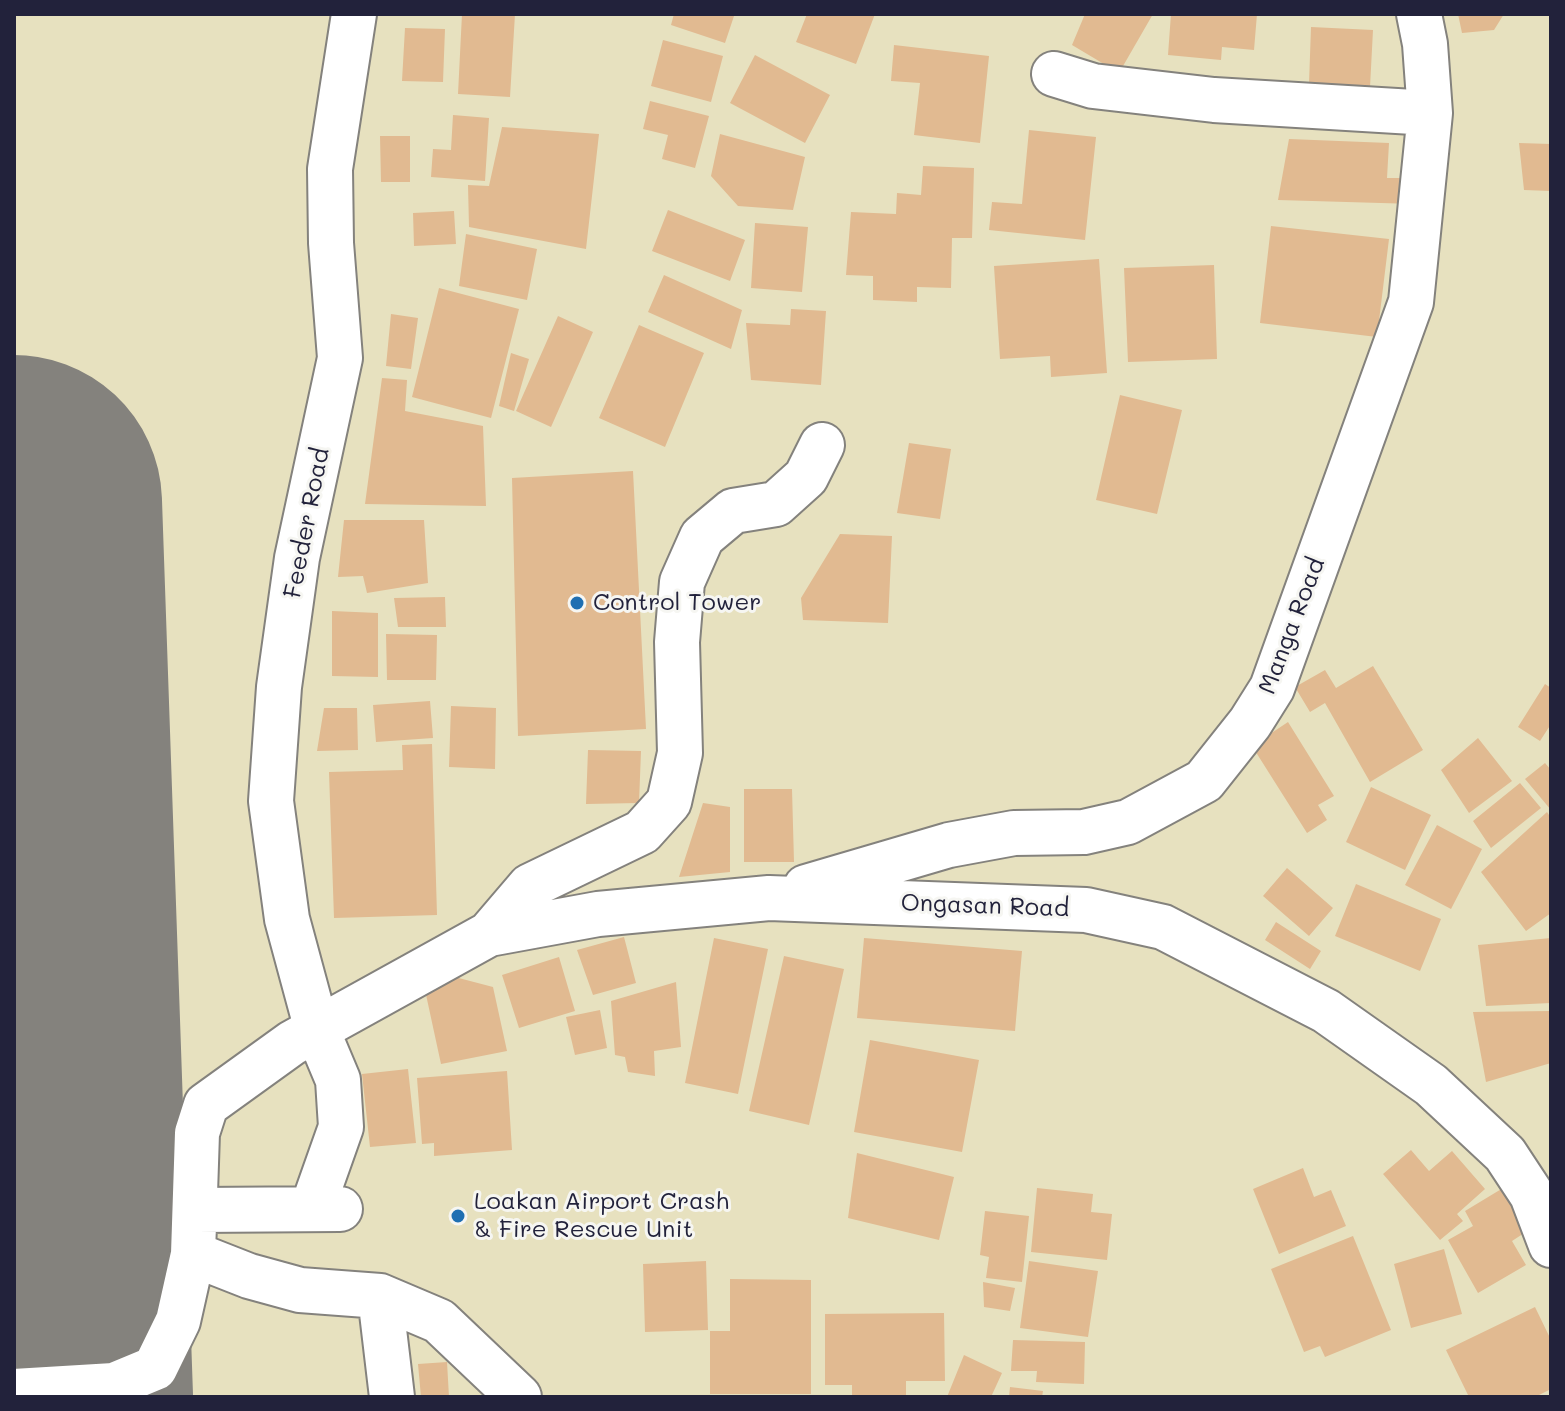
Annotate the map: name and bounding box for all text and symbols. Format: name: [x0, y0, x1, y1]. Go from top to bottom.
street label: Feeder Road: [278, 445, 336, 601]
street label: Manga Road: [1253, 554, 1331, 698]
place label: Control Tower: [593, 589, 761, 617]
marker: Control Tower: [568, 594, 586, 612]
street label: Ongasan Road: [900, 889, 1070, 923]
place label: Loakan Airport Crash & Fire Rescue Unit: [474, 1188, 729, 1244]
marker: Loakan Airport Crash & Fire Rescue Unit: [449, 1207, 467, 1225]

